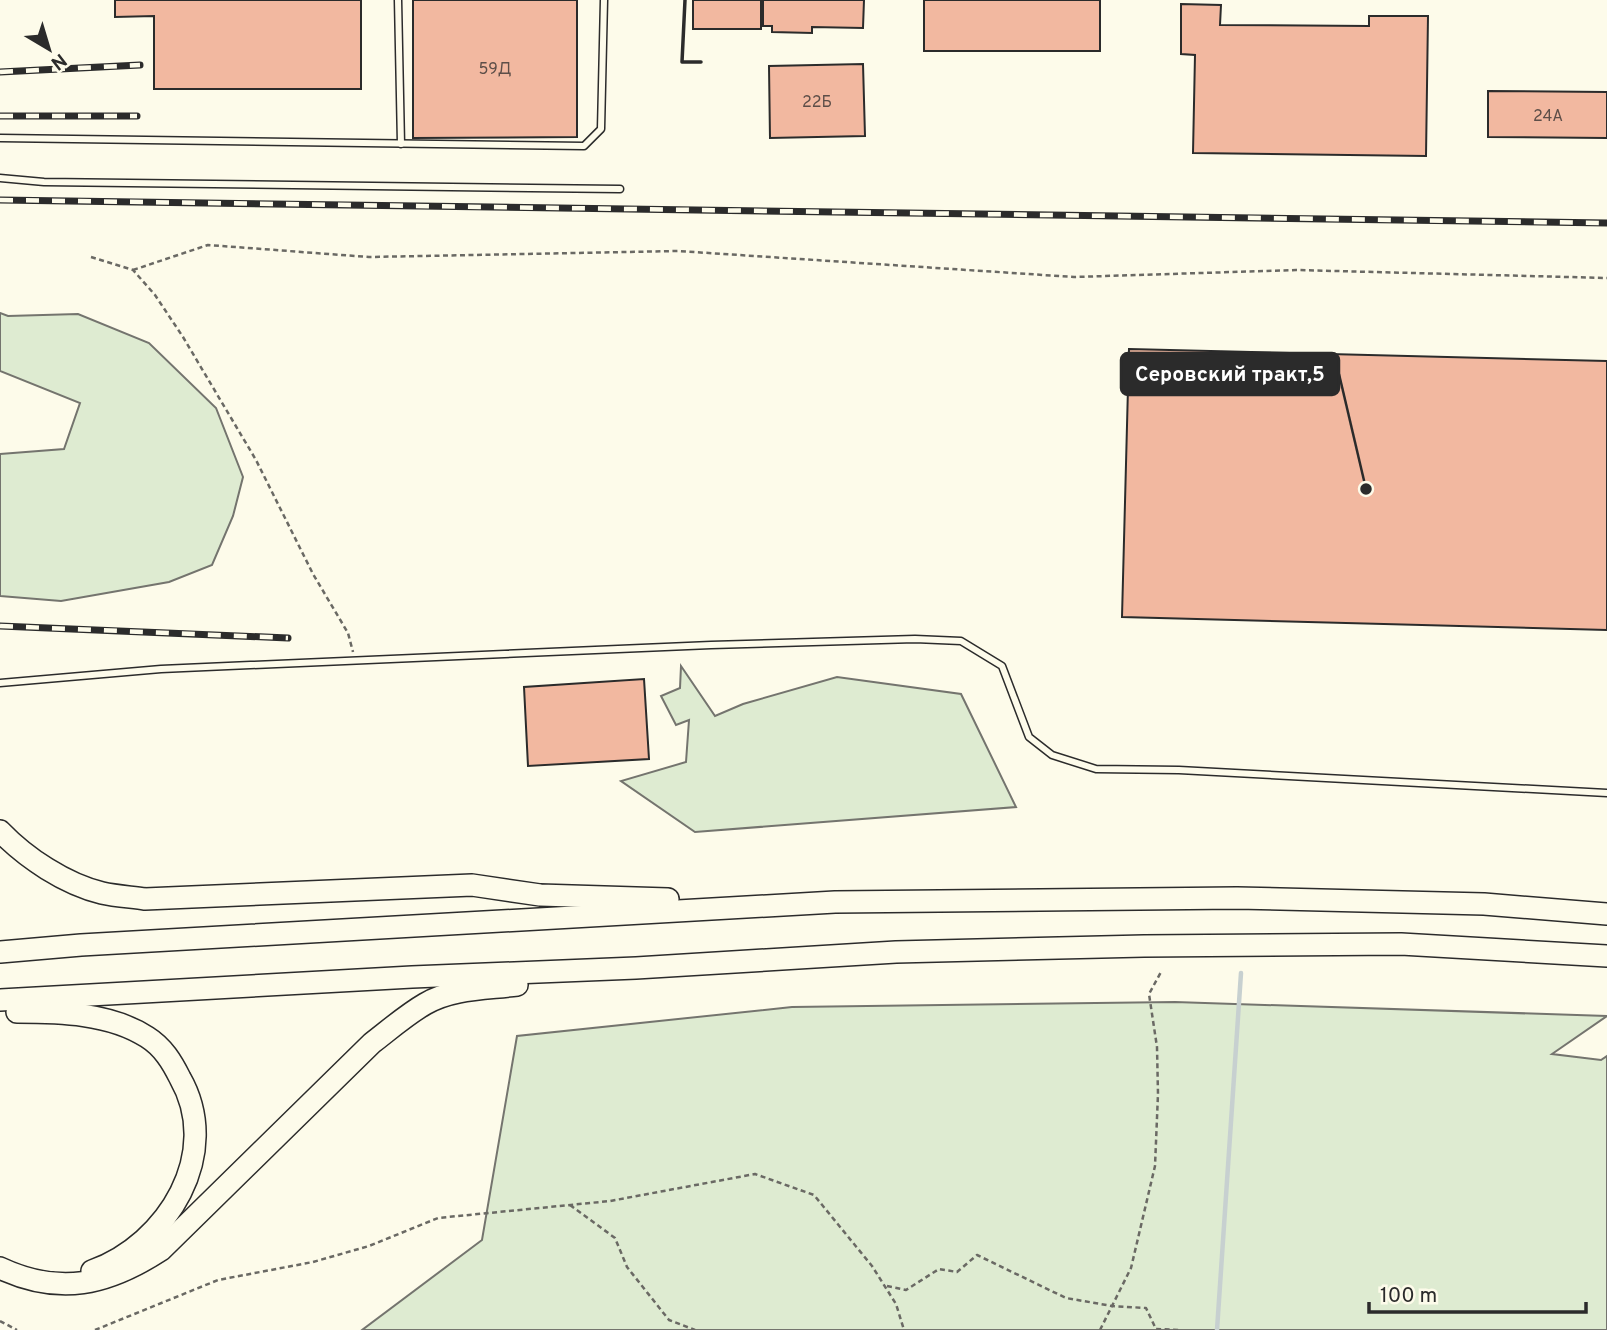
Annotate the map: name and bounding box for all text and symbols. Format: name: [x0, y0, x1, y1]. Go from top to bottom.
north arrow: [14, 14, 84, 84]
text: N: [45, 47, 71, 74]
house number: 59Д: [478, 60, 512, 80]
house number: 22Б: [802, 93, 832, 113]
house number: 24А: [1533, 107, 1563, 127]
callout: Серовский тракт,5: [1121, 353, 1339, 395]
text: Серовский тракт,5: [1135, 362, 1325, 389]
scale bar: [1369, 1270, 1586, 1314]
text: 100 m: [1380, 1283, 1437, 1310]

